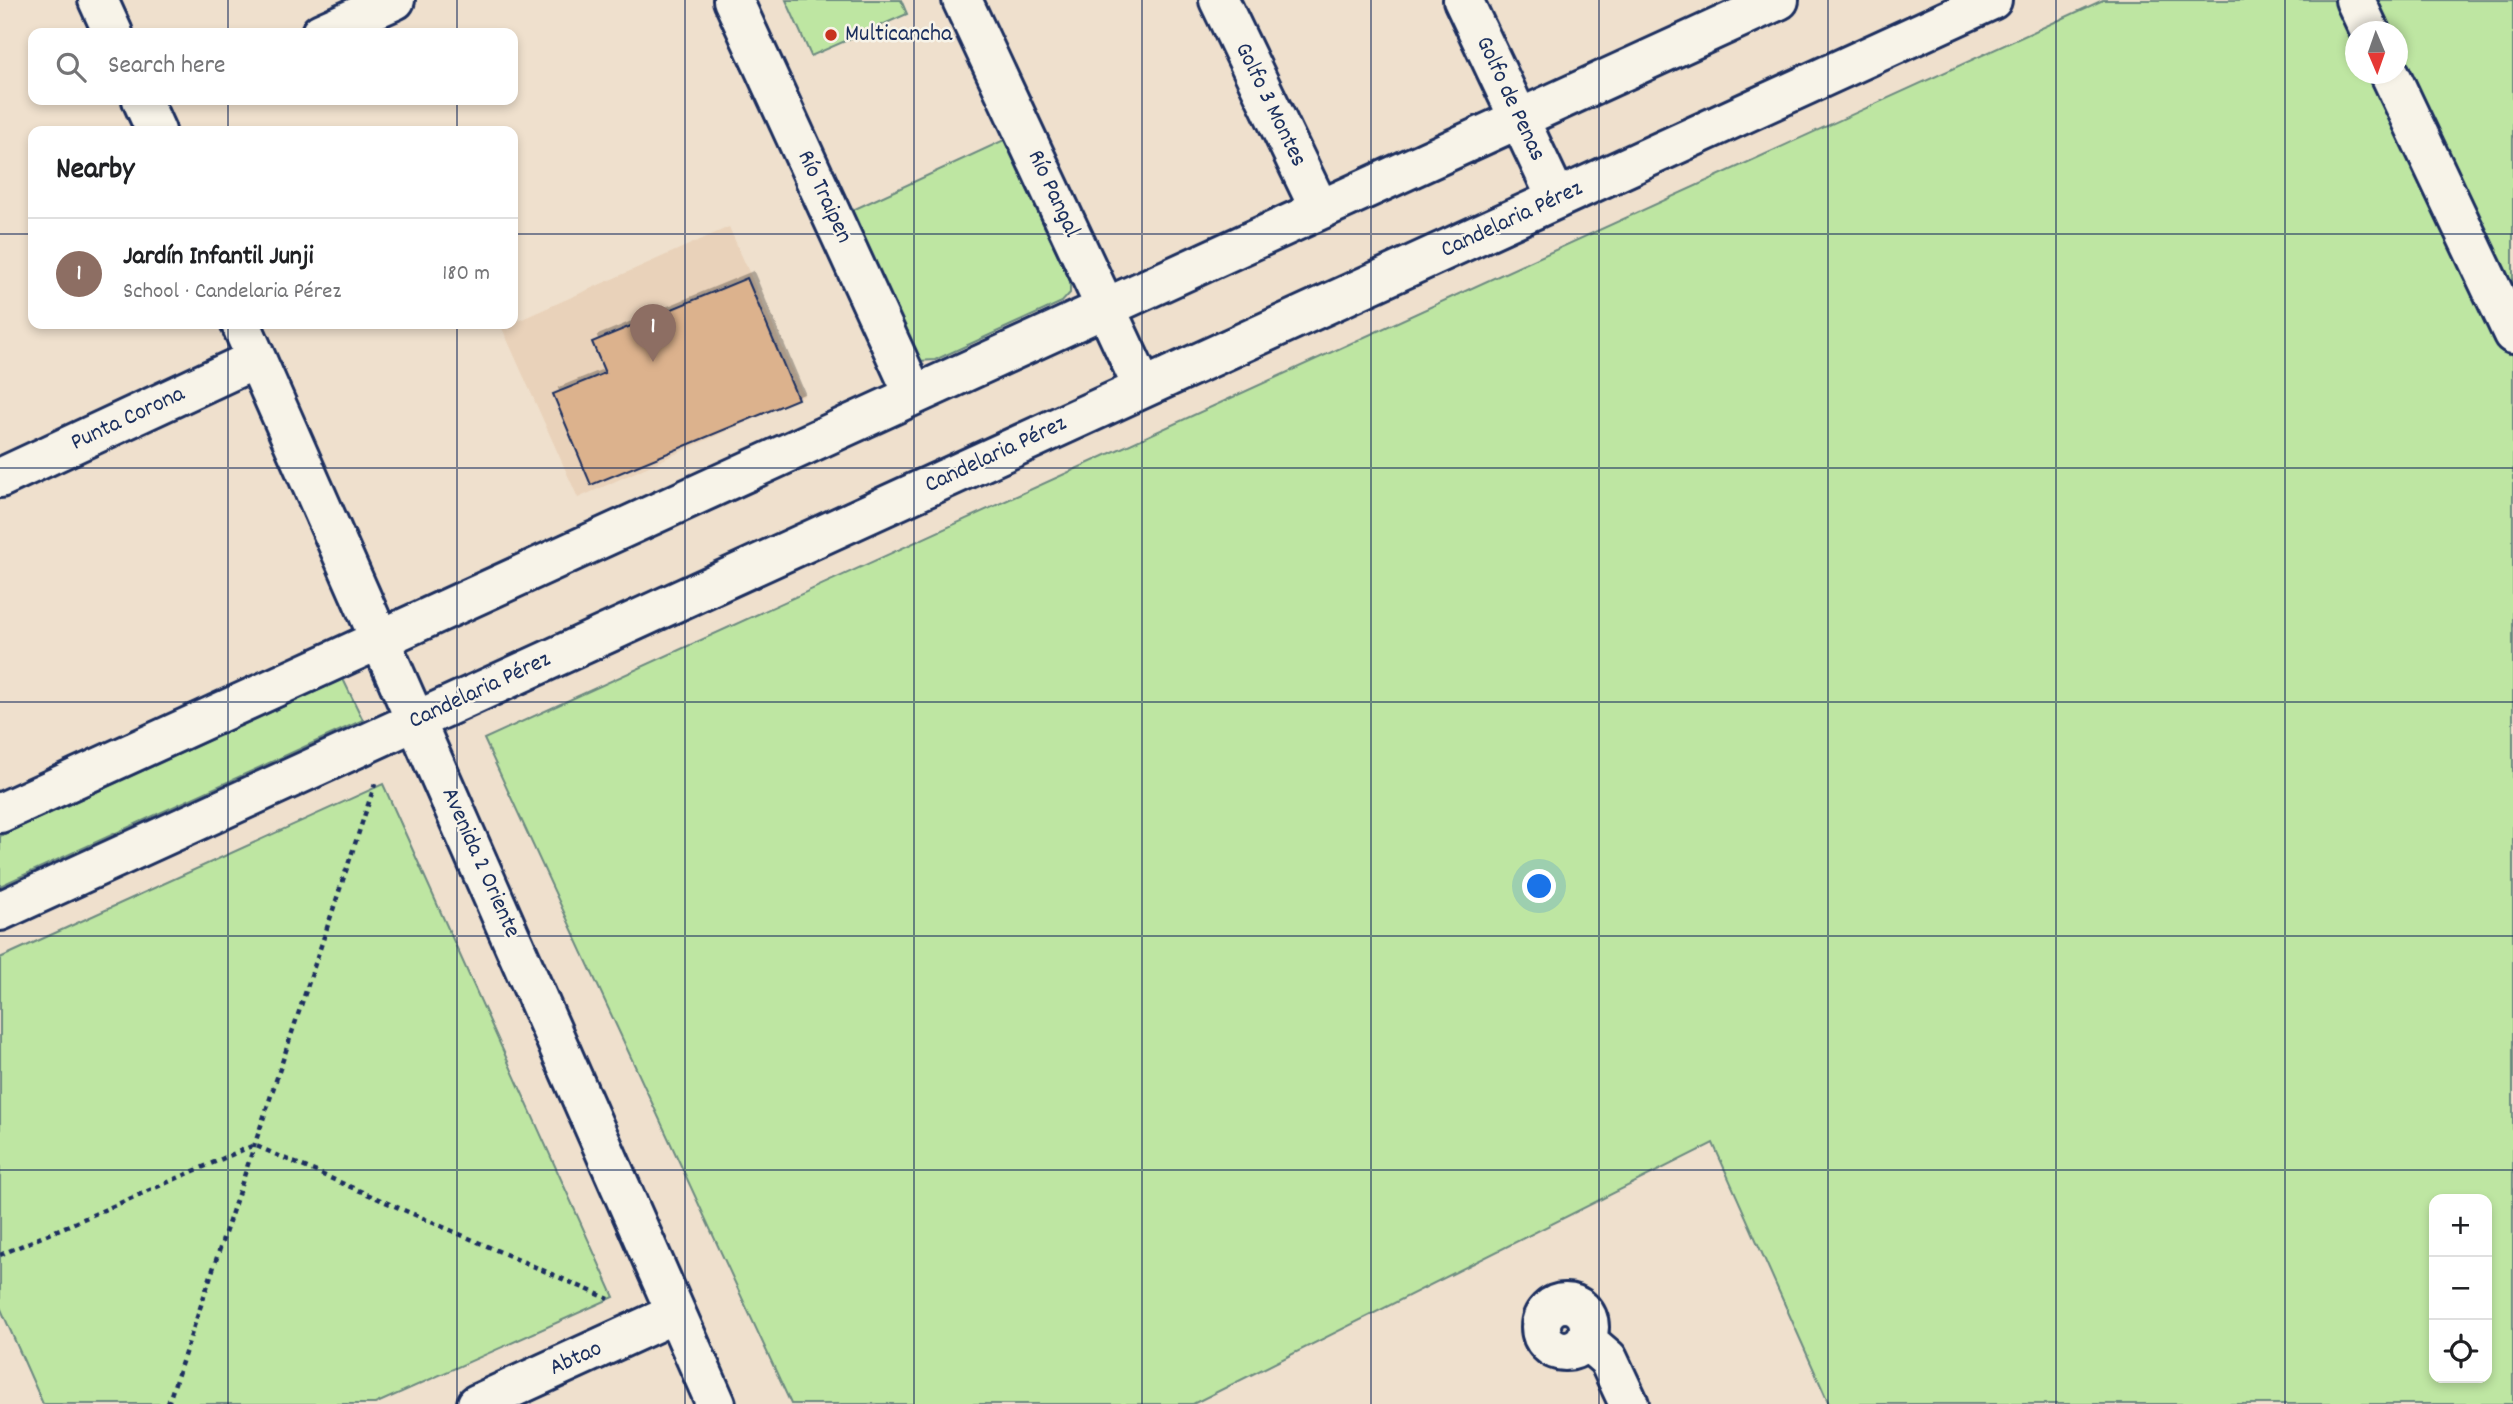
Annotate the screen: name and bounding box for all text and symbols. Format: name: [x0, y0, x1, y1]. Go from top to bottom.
place label: Multicancha: [845, 18, 953, 52]
north arrow: [2345, 21, 2408, 84]
marker: Multicancha: [823, 27, 839, 43]
search box: [28, 28, 518, 105]
street label: Golfo de Penas: [1466, 31, 1554, 167]
street label: Golfo 3 Montes: [1225, 37, 1315, 173]
icon: search: [52, 48, 90, 86]
text: Search here: [108, 48, 226, 85]
street label: Río Traipen: [788, 145, 860, 249]
street label: Río Pangal: [1018, 145, 1088, 244]
text: Nearby: [56, 150, 134, 193]
street label: Candelaria Pérez: [1436, 172, 1588, 268]
text: Jardín Infantil Junji: [123, 239, 313, 276]
text: 1: [76, 258, 82, 291]
text: 180 m: [442, 258, 490, 291]
text: School · Candelaria Pérez: [123, 276, 341, 309]
pin: 1: [630, 304, 676, 362]
street label: Punta Corona: [65, 377, 191, 460]
street label: Candelaria Pérez: [920, 407, 1072, 503]
street label: Candelaria Pérez: [404, 643, 556, 739]
street label: Avenida 2 Oriente: [432, 782, 528, 944]
your location: [1522, 869, 1556, 903]
map controls: [2429, 1194, 2492, 1383]
button: +: [2429, 1194, 2492, 1257]
button: −: [2429, 1257, 2492, 1320]
button: locate: [2429, 1320, 2492, 1383]
street label: Abtao: [544, 1332, 608, 1386]

